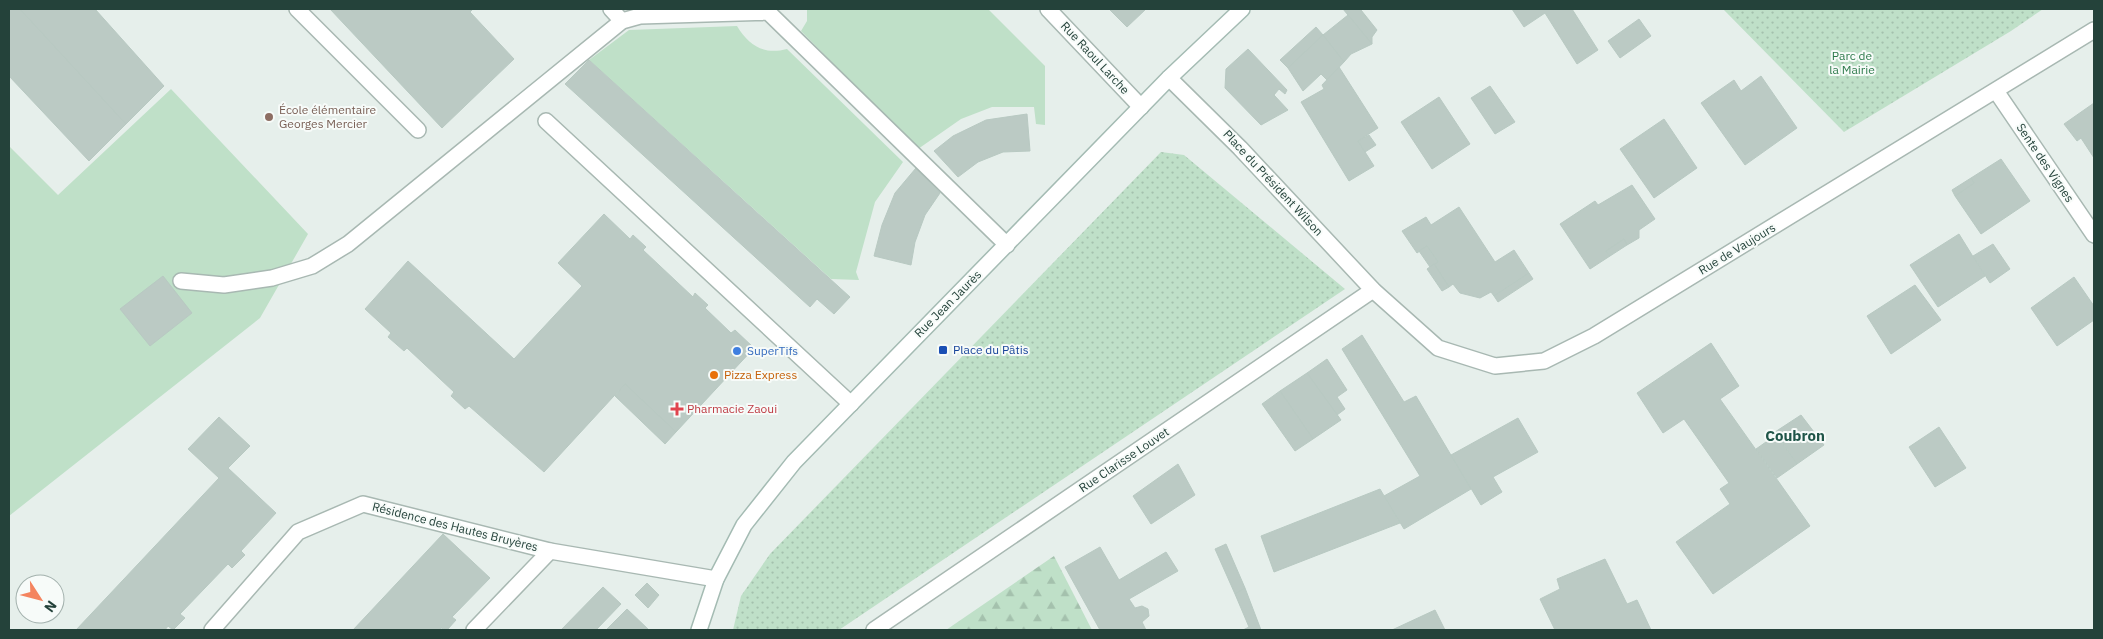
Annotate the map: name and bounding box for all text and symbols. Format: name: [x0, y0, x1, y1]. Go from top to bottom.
street label: Rue Raoul Larche: [1058, 18, 1133, 97]
park label: Parc de la Mairie: [1829, 48, 1875, 77]
place label: École élémentaire Georges Mercier: [279, 102, 377, 131]
marker: École élémentaire Georges Mercier: [263, 111, 275, 123]
street label: Sente des Vignes: [2013, 120, 2077, 205]
street label: Place du Président Wilson: [1220, 126, 1326, 239]
street label: Rue de Vaujours: [1695, 220, 1778, 277]
street label: Rue Jean Jaurès: [911, 267, 984, 340]
place label: Place du Pâtis: [953, 342, 1029, 357]
place label: SuperTifs: [747, 343, 798, 358]
marker: Place du Pâtis: [937, 344, 949, 356]
marker: SuperTifs: [731, 345, 743, 357]
place label: Pizza Express: [724, 367, 797, 382]
marker: Pizza Express: [708, 369, 720, 381]
place label: Pharmacie Zaoui: [687, 401, 777, 416]
marker: Pharmacie Zaoui: [671, 403, 683, 415]
street label: Rue Clarisse Louvet: [1076, 424, 1172, 495]
district label: Coubron: [1765, 426, 1825, 445]
street label: Résidence des Hautes Bruyères: [371, 499, 540, 554]
north arrow: [15, 574, 65, 624]
text: N: [40, 597, 61, 616]

